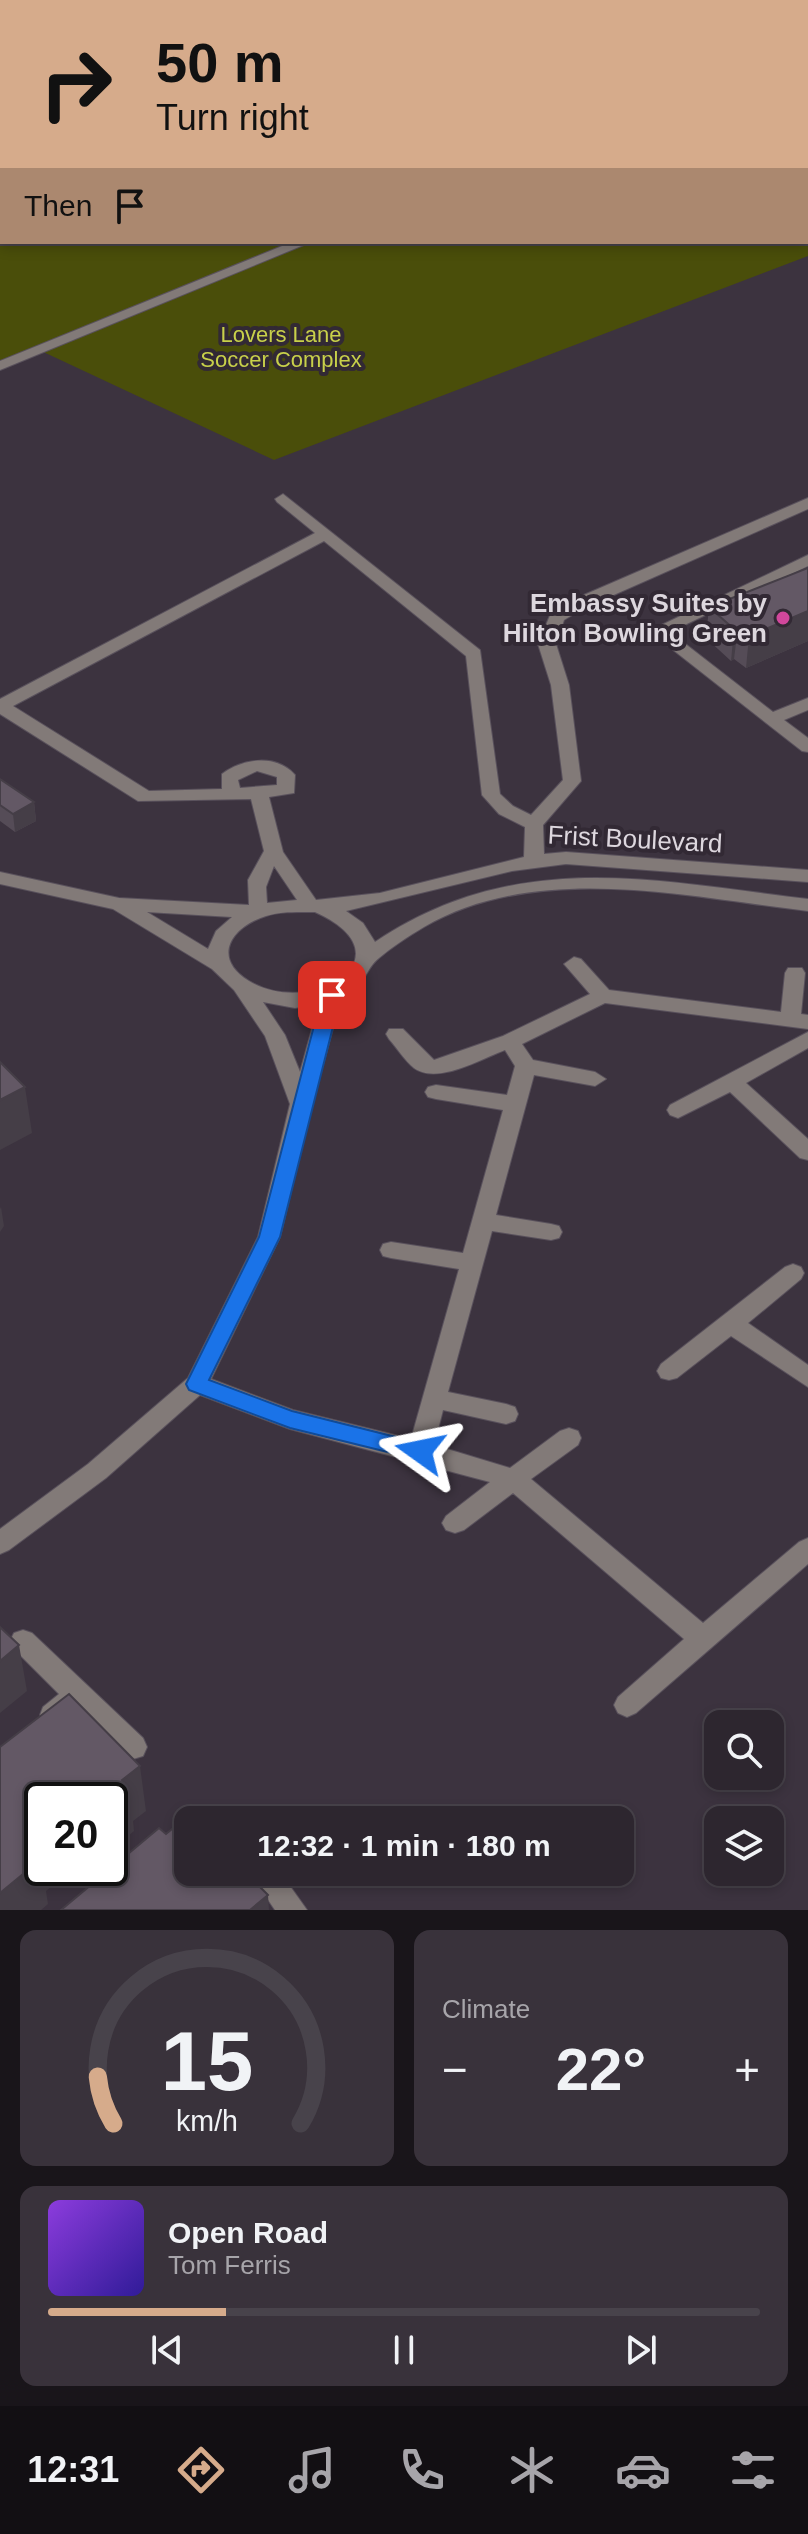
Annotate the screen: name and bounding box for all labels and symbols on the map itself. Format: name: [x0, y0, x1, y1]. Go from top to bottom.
park label: Lovers Lane Soccer Complex: [200, 322, 362, 372]
place label: Embassy Suites by Hilton Bowling Green: [503, 588, 768, 648]
marker: Embassy Suites by Hilton Bowling Green: [774, 609, 792, 627]
street label: Frist Boulevard: [547, 819, 723, 859]
pin: [298, 961, 366, 1029]
position arrow: [378, 1409, 462, 1493]
speed limit sign: 20: [24, 1782, 128, 1886]

